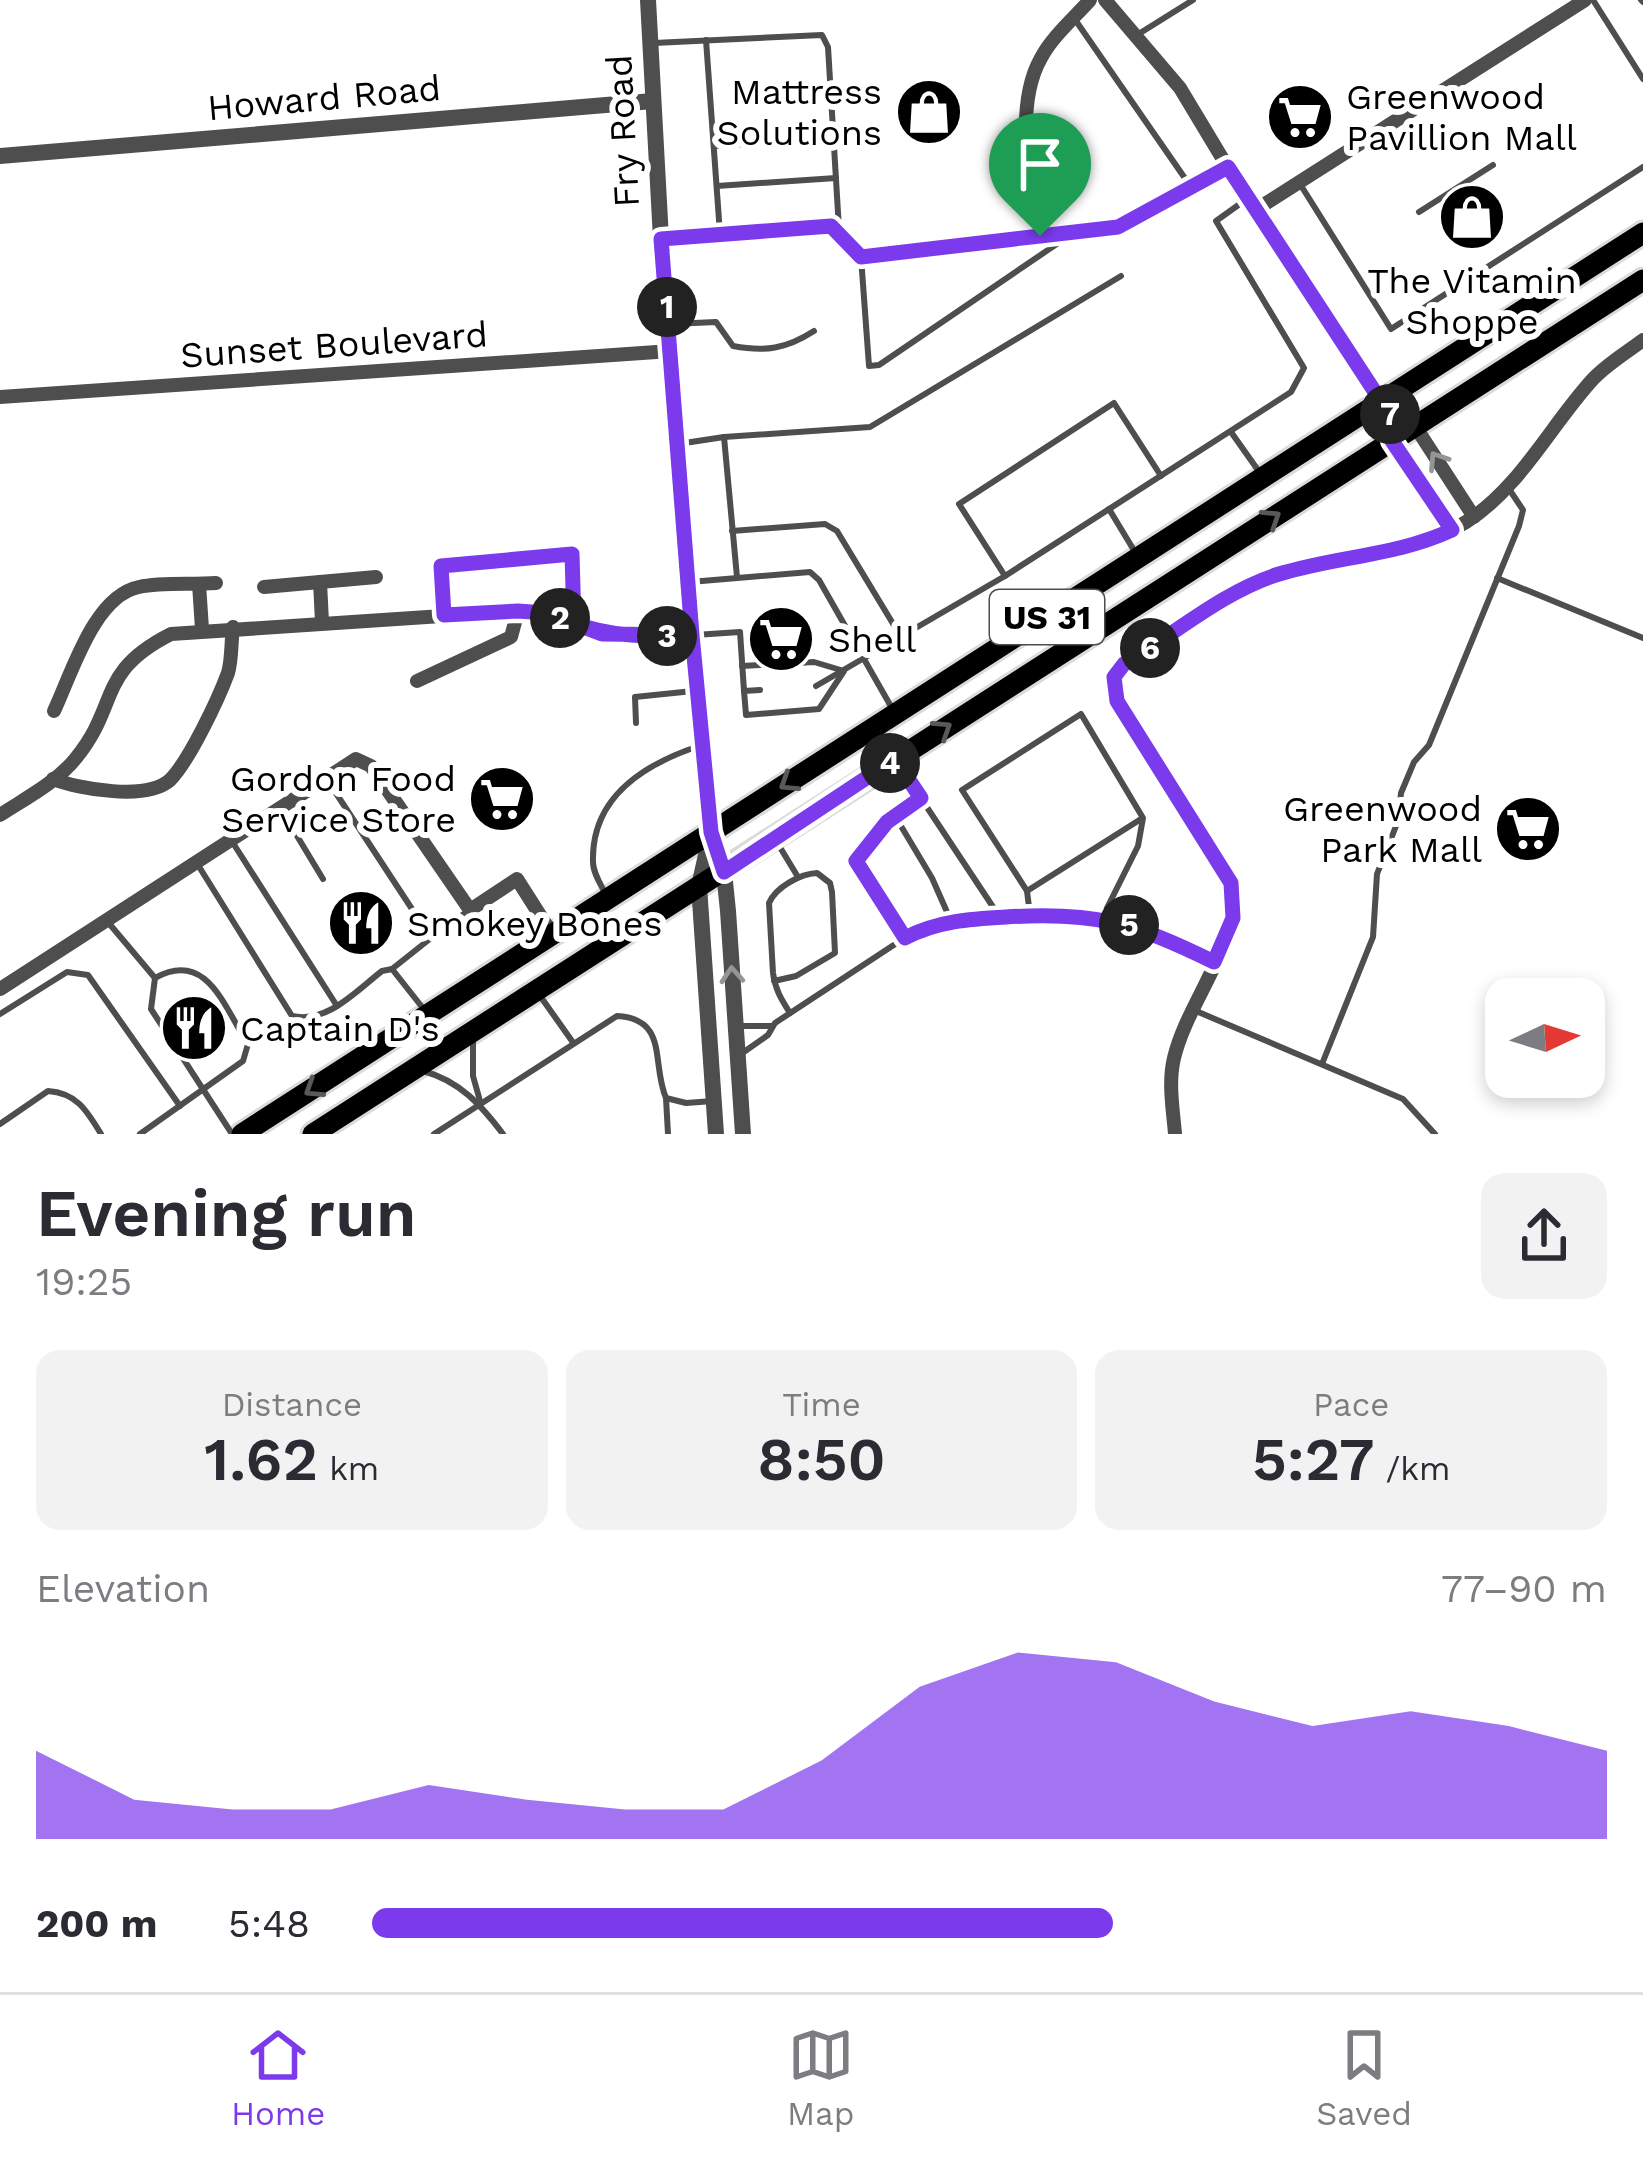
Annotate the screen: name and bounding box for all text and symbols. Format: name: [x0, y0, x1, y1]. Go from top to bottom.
street label: Fry Road: [598, 53, 648, 208]
street label: Howard Road: [206, 67, 443, 129]
place label: Mattress Solutions: [717, 71, 882, 154]
place label: Greenwood Pavillion Mall: [1346, 76, 1577, 159]
shop icon: Mattress Solutions: [894, 77, 964, 147]
supermarket icon: Greenwood Pavillion Mall: [1265, 82, 1335, 152]
pin: [989, 113, 1091, 236]
icon: arrive: [1007, 131, 1073, 197]
shop icon: The Vitamin Shoppe: [1437, 182, 1507, 252]
place label: The Vitamin Shoppe: [1367, 260, 1577, 343]
pin: 1: [637, 277, 697, 337]
text: 1: [660, 287, 674, 326]
street label: Sunset Boulevard: [179, 313, 489, 377]
pin: 7: [1360, 384, 1420, 444]
text: 7: [1380, 394, 1400, 433]
one-way arrow: [1429, 452, 1451, 474]
one-way arrow: [1258, 511, 1280, 533]
pin: 2: [530, 588, 590, 648]
road number: US 31: [990, 590, 1104, 644]
text: 2: [550, 598, 570, 637]
supermarket icon: Shell: [746, 604, 816, 674]
pin: 3: [637, 606, 697, 666]
text: 3: [657, 616, 677, 655]
pin: 6: [1120, 618, 1180, 678]
place label: Shell: [828, 619, 916, 661]
text: 6: [1140, 628, 1160, 667]
one-way arrow: [930, 720, 952, 743]
pin: 4: [860, 733, 920, 793]
text: 4: [879, 743, 901, 782]
place label: Gordon Food Service Store: [221, 758, 456, 841]
supermarket icon: Gordon Food Service Store: [467, 764, 537, 834]
one-way arrow: [780, 768, 802, 790]
place label: Greenwood Park Mall: [1283, 788, 1482, 871]
supermarket icon: Greenwood Park Mall: [1493, 794, 1563, 864]
restaurant icon: Smokey Bones: [326, 888, 396, 958]
pin: 5: [1099, 895, 1159, 955]
place label: Smokey Bones: [407, 903, 663, 945]
text: 5: [1119, 905, 1139, 944]
one-way arrow: [720, 965, 746, 984]
north arrow: [1485, 978, 1605, 1098]
map controls: [1485, 978, 1605, 1098]
restaurant icon: Captain D's: [159, 993, 229, 1063]
place label: Captain D's: [240, 1008, 440, 1050]
one-way arrow: [304, 1074, 326, 1097]
button: share: [1481, 1173, 1607, 1299]
text: Evening run: [36, 1175, 417, 1252]
text: 19:25: [36, 1259, 132, 1304]
text: Distance: [222, 1385, 362, 1424]
text: Time: [782, 1385, 861, 1424]
text: Pace: [1313, 1385, 1389, 1424]
text: 1.62: [204, 1424, 318, 1495]
text: 8:50: [757, 1424, 886, 1495]
text: 5:27: [1252, 1424, 1375, 1495]
text: km: [318, 1449, 379, 1488]
text: /km: [1375, 1449, 1450, 1488]
text: Elevation: [36, 1566, 210, 1611]
text: 77–90 m: [1441, 1566, 1607, 1611]
text: 200 m: [36, 1901, 157, 1946]
text: 5:48: [228, 1901, 310, 1946]
tab: Home: [231, 2022, 325, 2133]
tab: Map: [787, 2022, 854, 2133]
tab: Saved: [1316, 2022, 1412, 2133]

